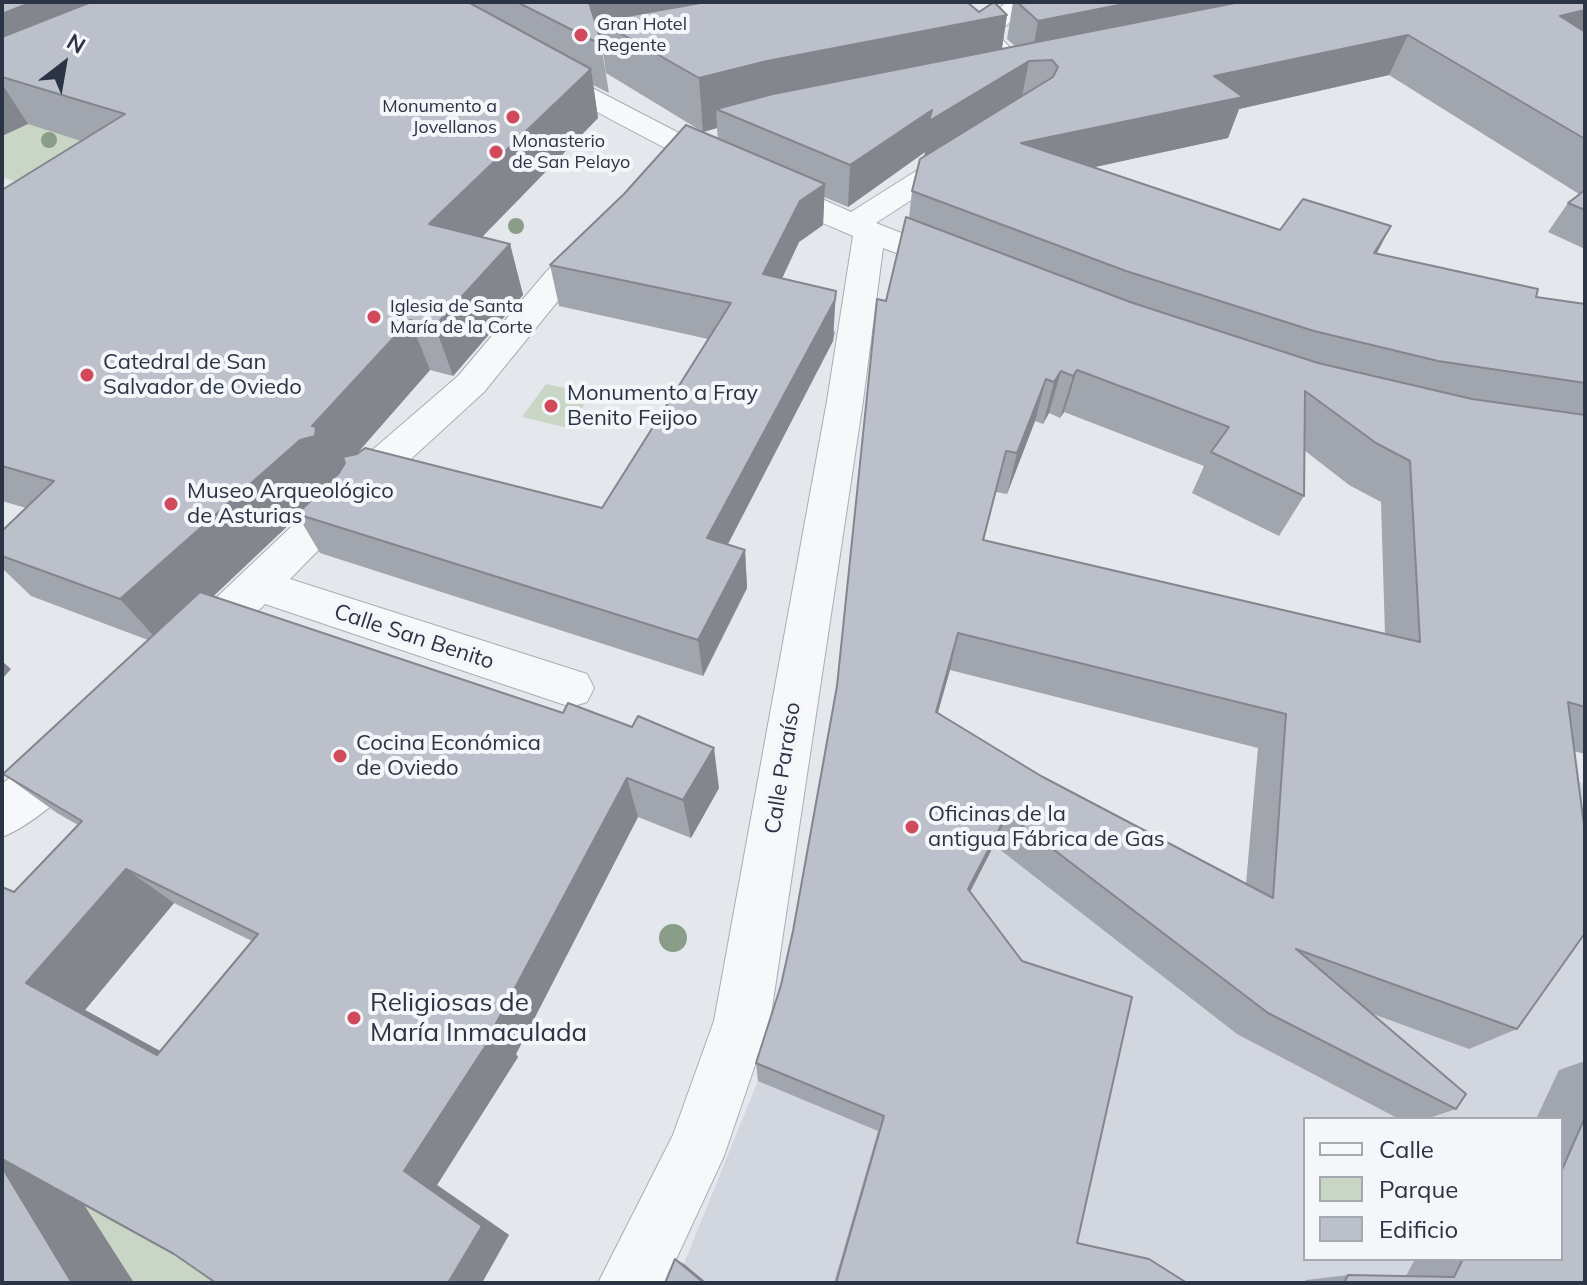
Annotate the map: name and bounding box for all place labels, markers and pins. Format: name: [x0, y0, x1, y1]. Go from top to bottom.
place label: Gran Hotel Regente: [597, 14, 687, 56]
marker: Gran Hotel Regente: [572, 26, 590, 44]
place label: Monumento a Jovellanos: [382, 96, 497, 138]
marker: Monumento a Jovellanos: [504, 108, 522, 126]
place label: Monasterio de San Pelayo: [512, 131, 630, 174]
marker: Monasterio de San Pelayo: [487, 143, 505, 161]
place label: Iglesia de Santa María de la Corte: [390, 296, 533, 338]
marker: Iglesia de Santa María de la Corte: [365, 308, 383, 326]
place label: Catedral de San Salvador de Oviedo: [103, 349, 302, 400]
marker: Catedral de San Salvador de Oviedo: [78, 366, 96, 384]
place label: Monumento a Fray Benito Feijoo: [567, 380, 758, 432]
marker: Monumento a Fray Benito Feijoo: [542, 397, 560, 415]
place label: Museo Arqueológico de Asturias: [187, 478, 394, 530]
marker: Museo Arqueológico de Asturias: [162, 495, 180, 513]
place label: Cocina Económica de Oviedo: [356, 730, 541, 782]
marker: Cocina Económica de Oviedo: [331, 747, 349, 765]
place label: Oficinas de la antigua Fábrica de Gas: [928, 801, 1165, 852]
marker: Oficinas de la antigua Fábrica de Gas: [903, 818, 921, 836]
place label: Religiosas de María Inmaculada: [370, 987, 587, 1048]
marker: Religiosas de María Inmaculada: [345, 1009, 363, 1027]

